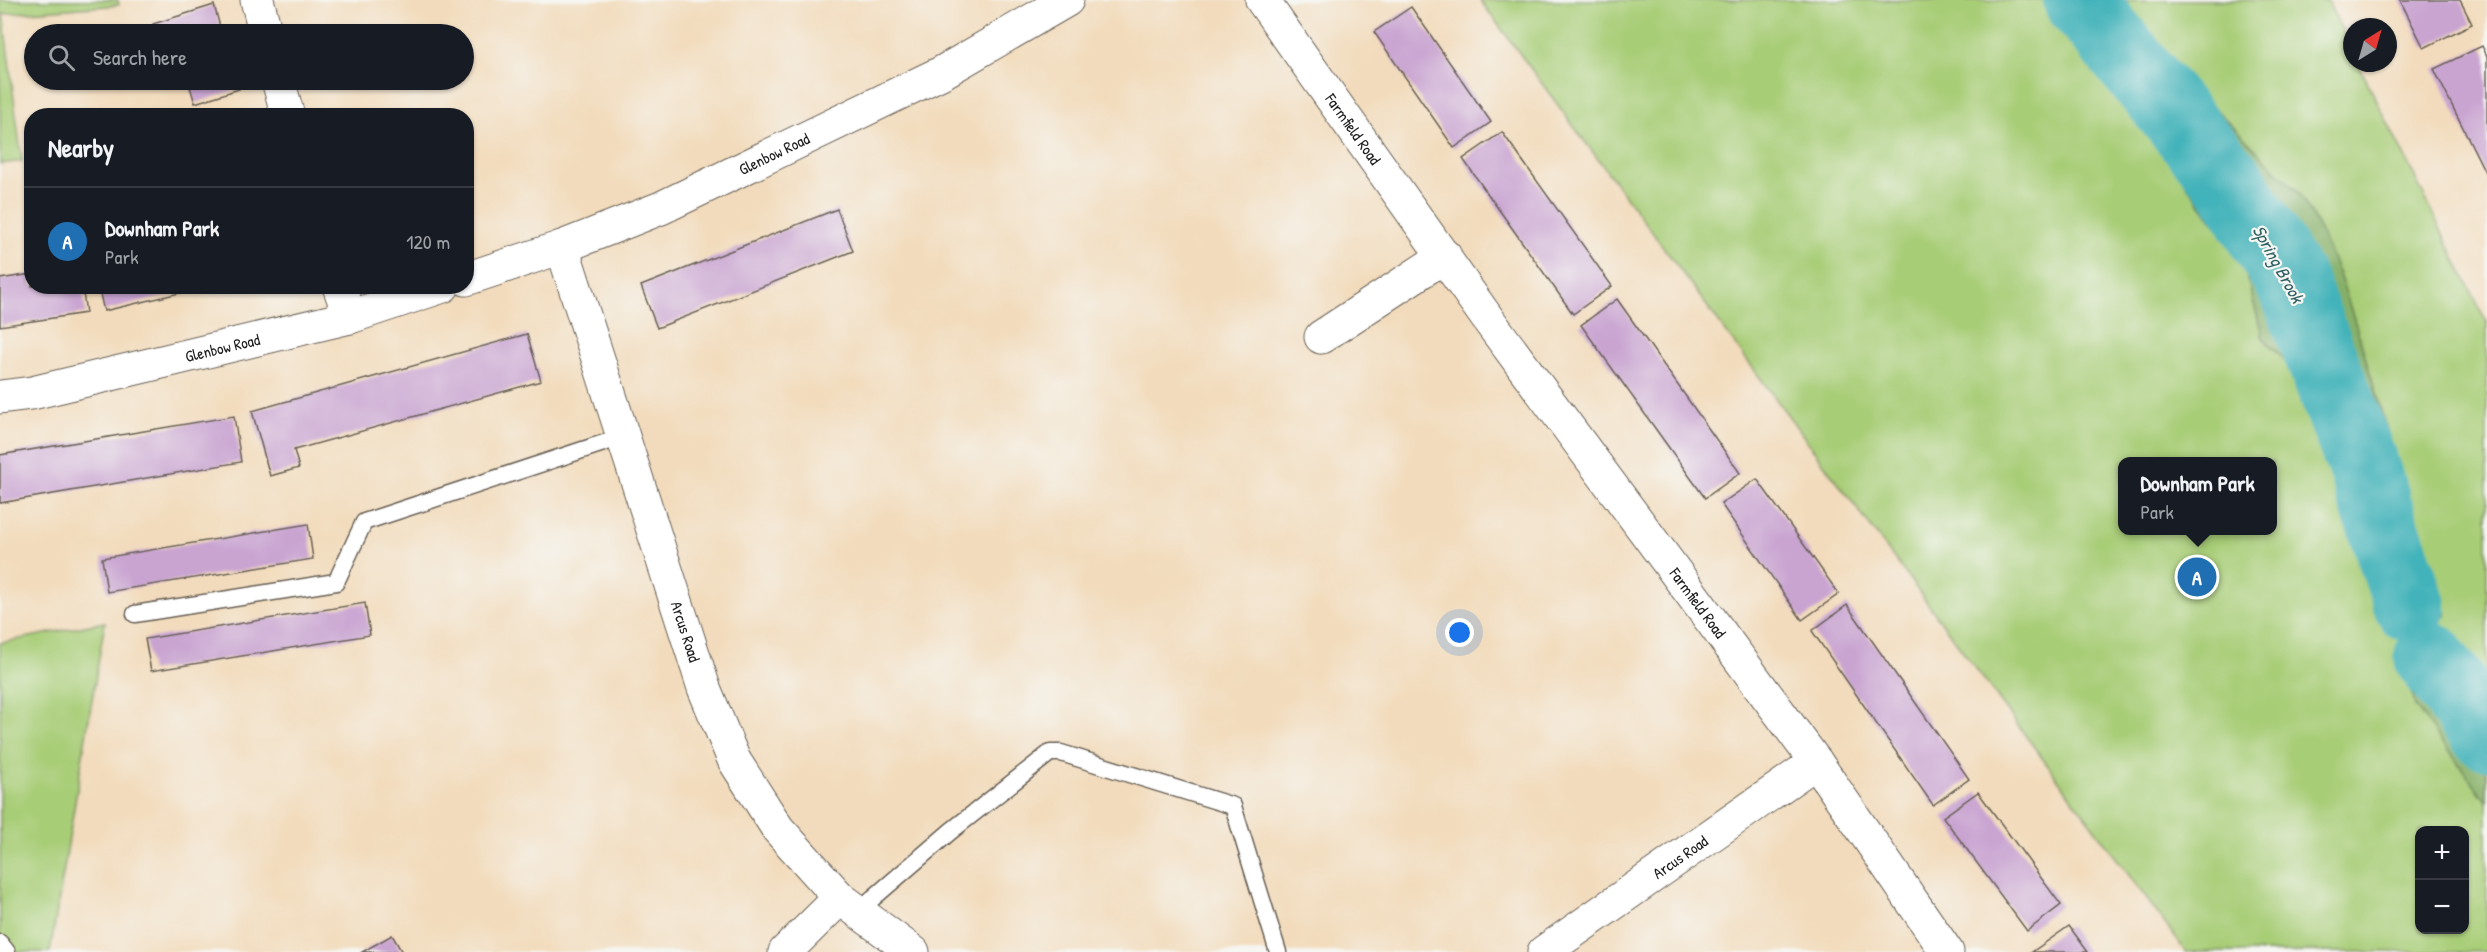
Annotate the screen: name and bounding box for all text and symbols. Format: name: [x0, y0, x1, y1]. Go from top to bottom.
north arrow: [2343, 18, 2397, 72]
search box: [24, 24, 474, 90]
icon: search: [45, 41, 78, 74]
text: Search here: [93, 42, 187, 72]
street label: Farmfield Road: [1320, 88, 1386, 169]
street label: Glenbow Road: [735, 127, 813, 180]
text: Nearby: [48, 130, 114, 165]
text: Downham Park: [105, 213, 219, 243]
water label: Spring Brook: [2247, 220, 2311, 308]
text: A: [63, 228, 72, 255]
text: 120 m: [406, 228, 450, 255]
text: Park: [105, 243, 138, 270]
street label: Glenbow Road: [183, 328, 262, 367]
popup: [2118, 457, 2277, 535]
text: Downham Park: [2140, 468, 2255, 498]
text: Park: [2140, 498, 2174, 525]
pin: A: [2178, 554, 2216, 600]
street label: Farmfield Road: [1664, 562, 1731, 643]
street label: Arcus Road: [666, 598, 706, 665]
your location: [1445, 618, 1474, 647]
map controls: [2415, 826, 2469, 934]
button: +: [2415, 826, 2469, 880]
street label: Arcus Road: [1648, 830, 1712, 884]
button: −: [2415, 880, 2469, 934]

